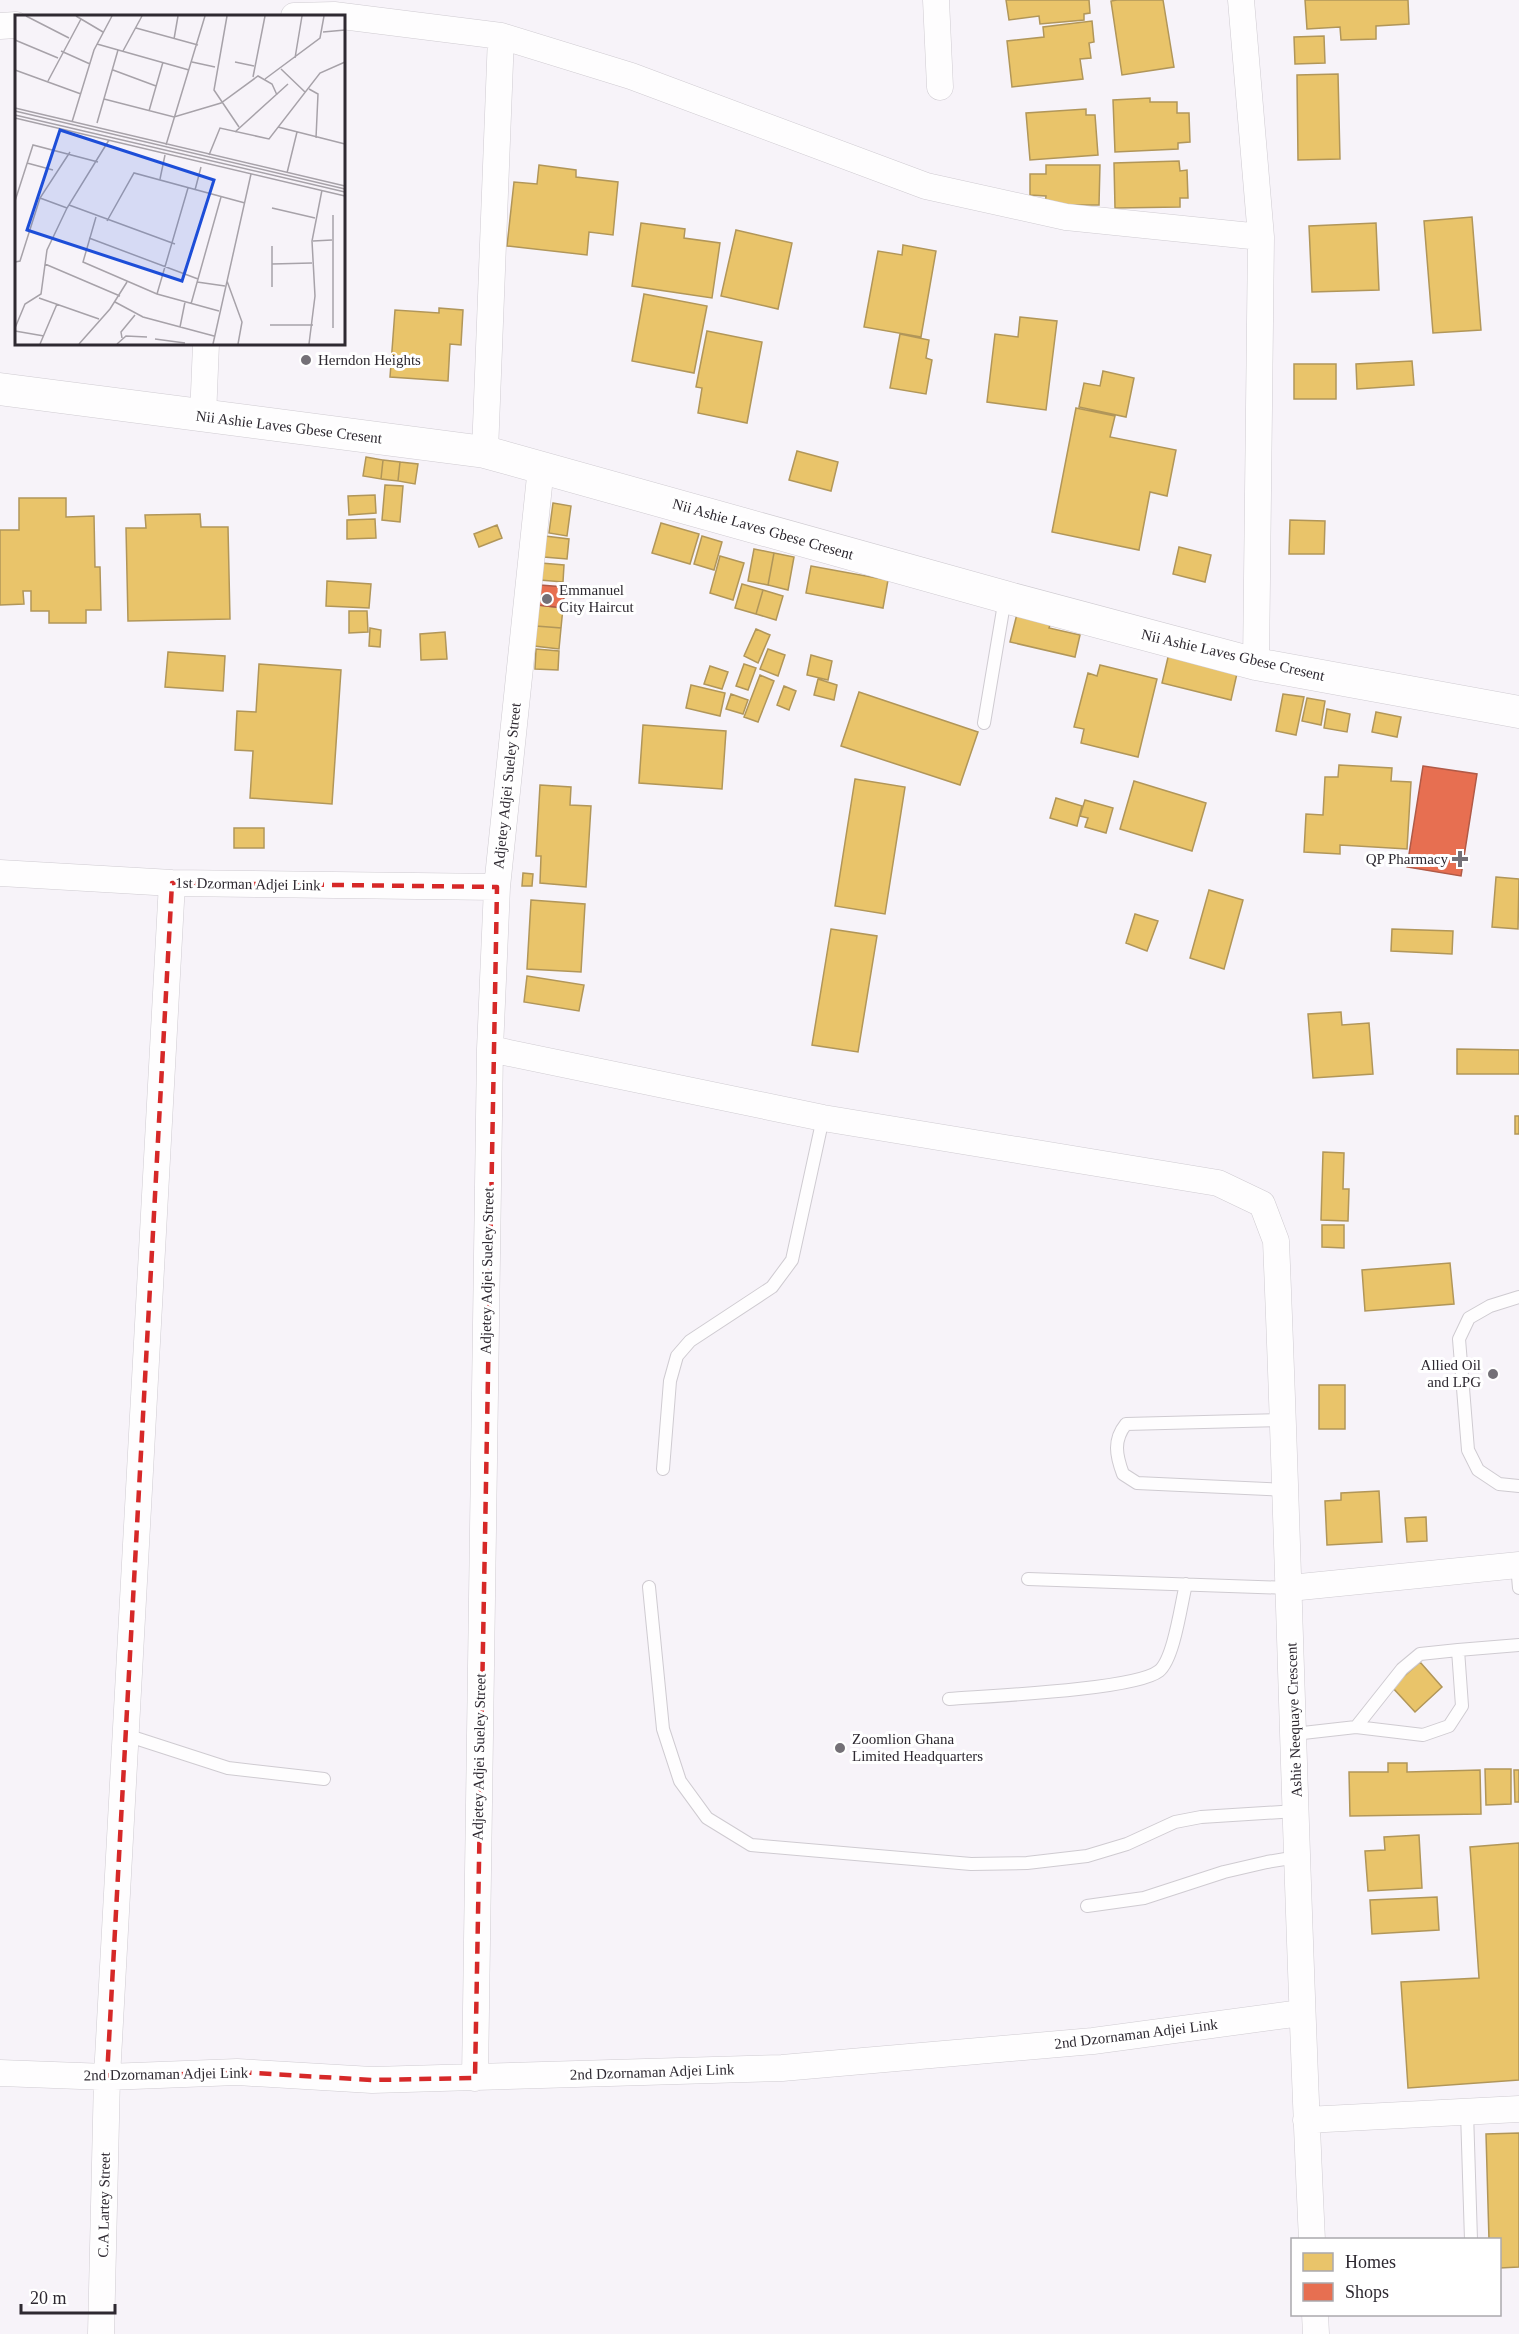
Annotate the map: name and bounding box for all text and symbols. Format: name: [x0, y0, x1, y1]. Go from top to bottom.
inset map: [15, 15, 345, 345]
place label: Herndon Heights: [318, 352, 421, 368]
marker: Herndon Heights: [299, 353, 313, 367]
street label: Nii Ashie Laves Gbese Cresent: [195, 408, 384, 446]
street label: Nii Ashie Laves Gbese Cresent: [671, 495, 856, 563]
place label: Emmanuel City Haircut: [559, 582, 634, 615]
marker: Emmanuel City Haircut: [540, 592, 554, 606]
street label: Nii Ashie Laves Gbese Cresent: [1140, 626, 1327, 684]
street label: Adjetey Adjei Sueley Street: [490, 701, 524, 870]
place label: QP Pharmacy: [1366, 851, 1448, 867]
marker: QP Pharmacy: [1453, 852, 1467, 866]
street label: 1st Dzorman Adjei Link: [175, 875, 321, 893]
street label: Adjetey Adjei Sueley Street: [478, 1187, 496, 1355]
place label: Allied Oil and LPG: [1421, 1357, 1481, 1390]
marker: Allied Oil and LPG: [1486, 1367, 1500, 1381]
street label: Ashie Neequaye Crescent: [1283, 1641, 1305, 1798]
street label: Adjetey Adjei Sueley Street: [470, 1673, 488, 1841]
place label: Zoomlion Ghana Limited Headquarters: [852, 1731, 983, 1764]
marker: Zoomlion Ghana Limited Headquarters: [833, 1741, 847, 1755]
street label: 2nd Dzornaman Adjei Link: [1053, 2016, 1219, 2052]
street label: 2nd Dzornaman Adjei Link: [569, 2061, 735, 2083]
street label: 2nd Dzornaman Adjei Link: [84, 2065, 249, 2083]
street label: C.A Lartey Street: [95, 2151, 113, 2258]
legend: [1291, 2238, 1501, 2316]
text: Homes: [1345, 2252, 1396, 2272]
scale bar: [21, 2277, 116, 2315]
text: Shops: [1345, 2282, 1389, 2302]
text: 20 m: [30, 2288, 67, 2308]

